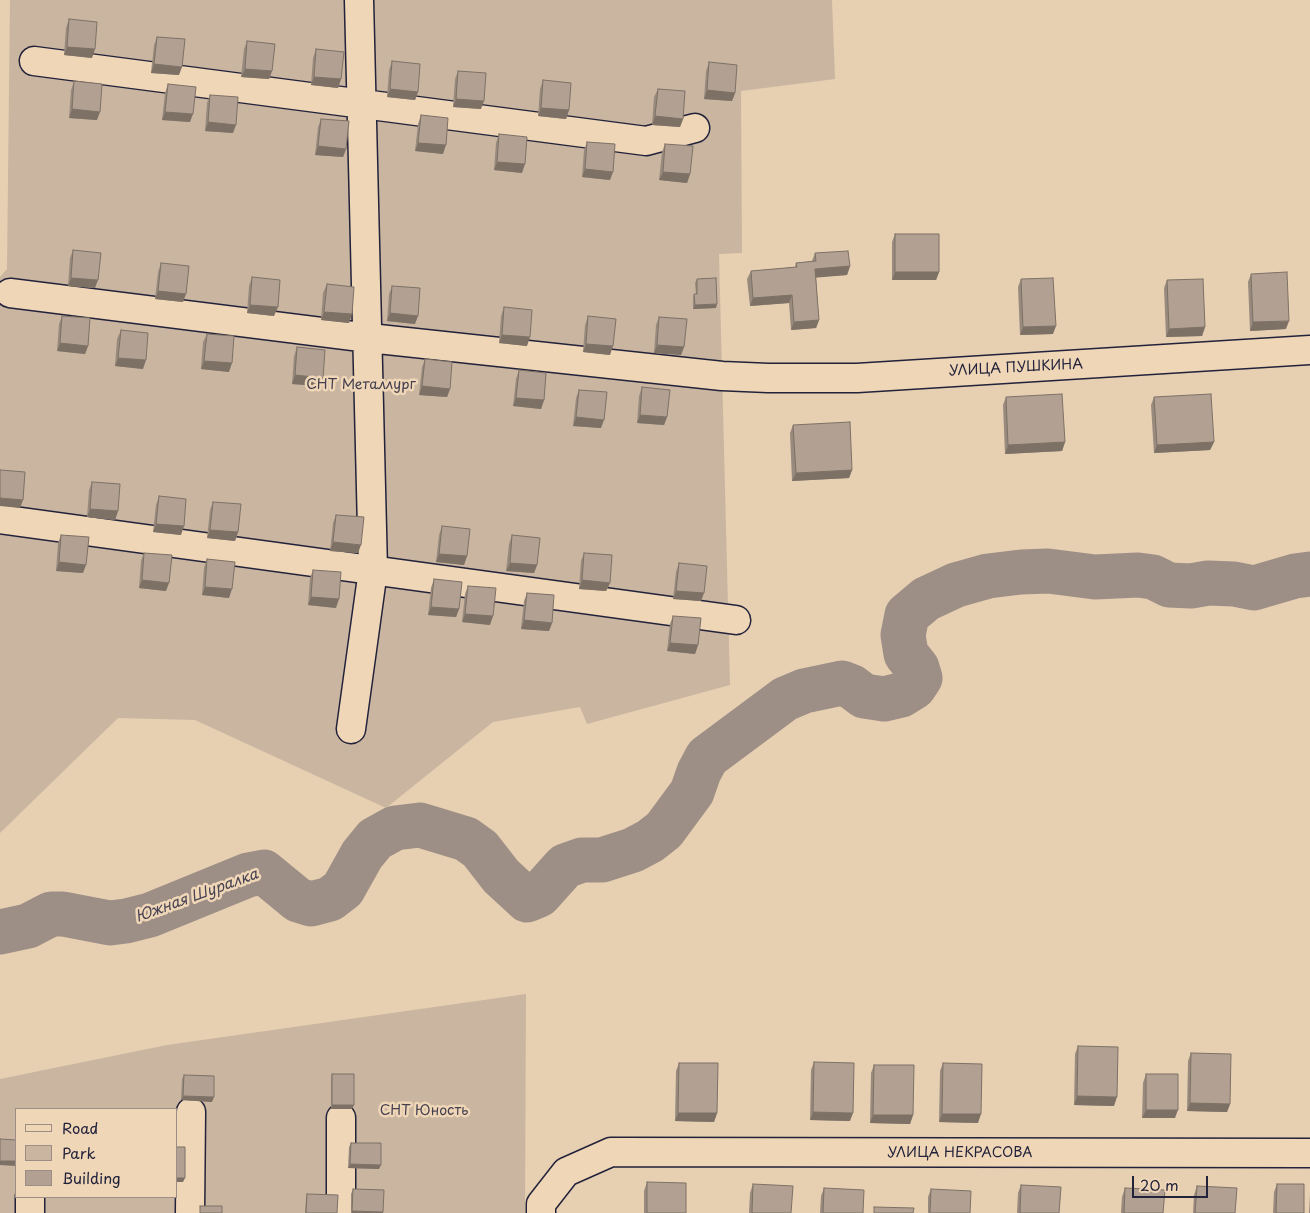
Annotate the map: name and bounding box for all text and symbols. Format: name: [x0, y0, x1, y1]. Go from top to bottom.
street label: УЛИЦА ПУШКИНА: [949, 356, 1083, 380]
park label: СНТ Металлург: [306, 377, 416, 393]
water label: Южная Шуралка: [133, 865, 261, 927]
park label: СНТ Юность: [380, 1103, 468, 1119]
legend: [15, 1108, 178, 1198]
text: Road: [62, 1116, 98, 1139]
text: Park: [62, 1141, 96, 1164]
street label: УЛИЦА НЕКРАСОВА: [888, 1145, 1032, 1161]
text: Building: [62, 1166, 121, 1189]
scale bar: [1135, 1166, 1211, 1198]
text: 20 m: [1140, 1173, 1179, 1196]

